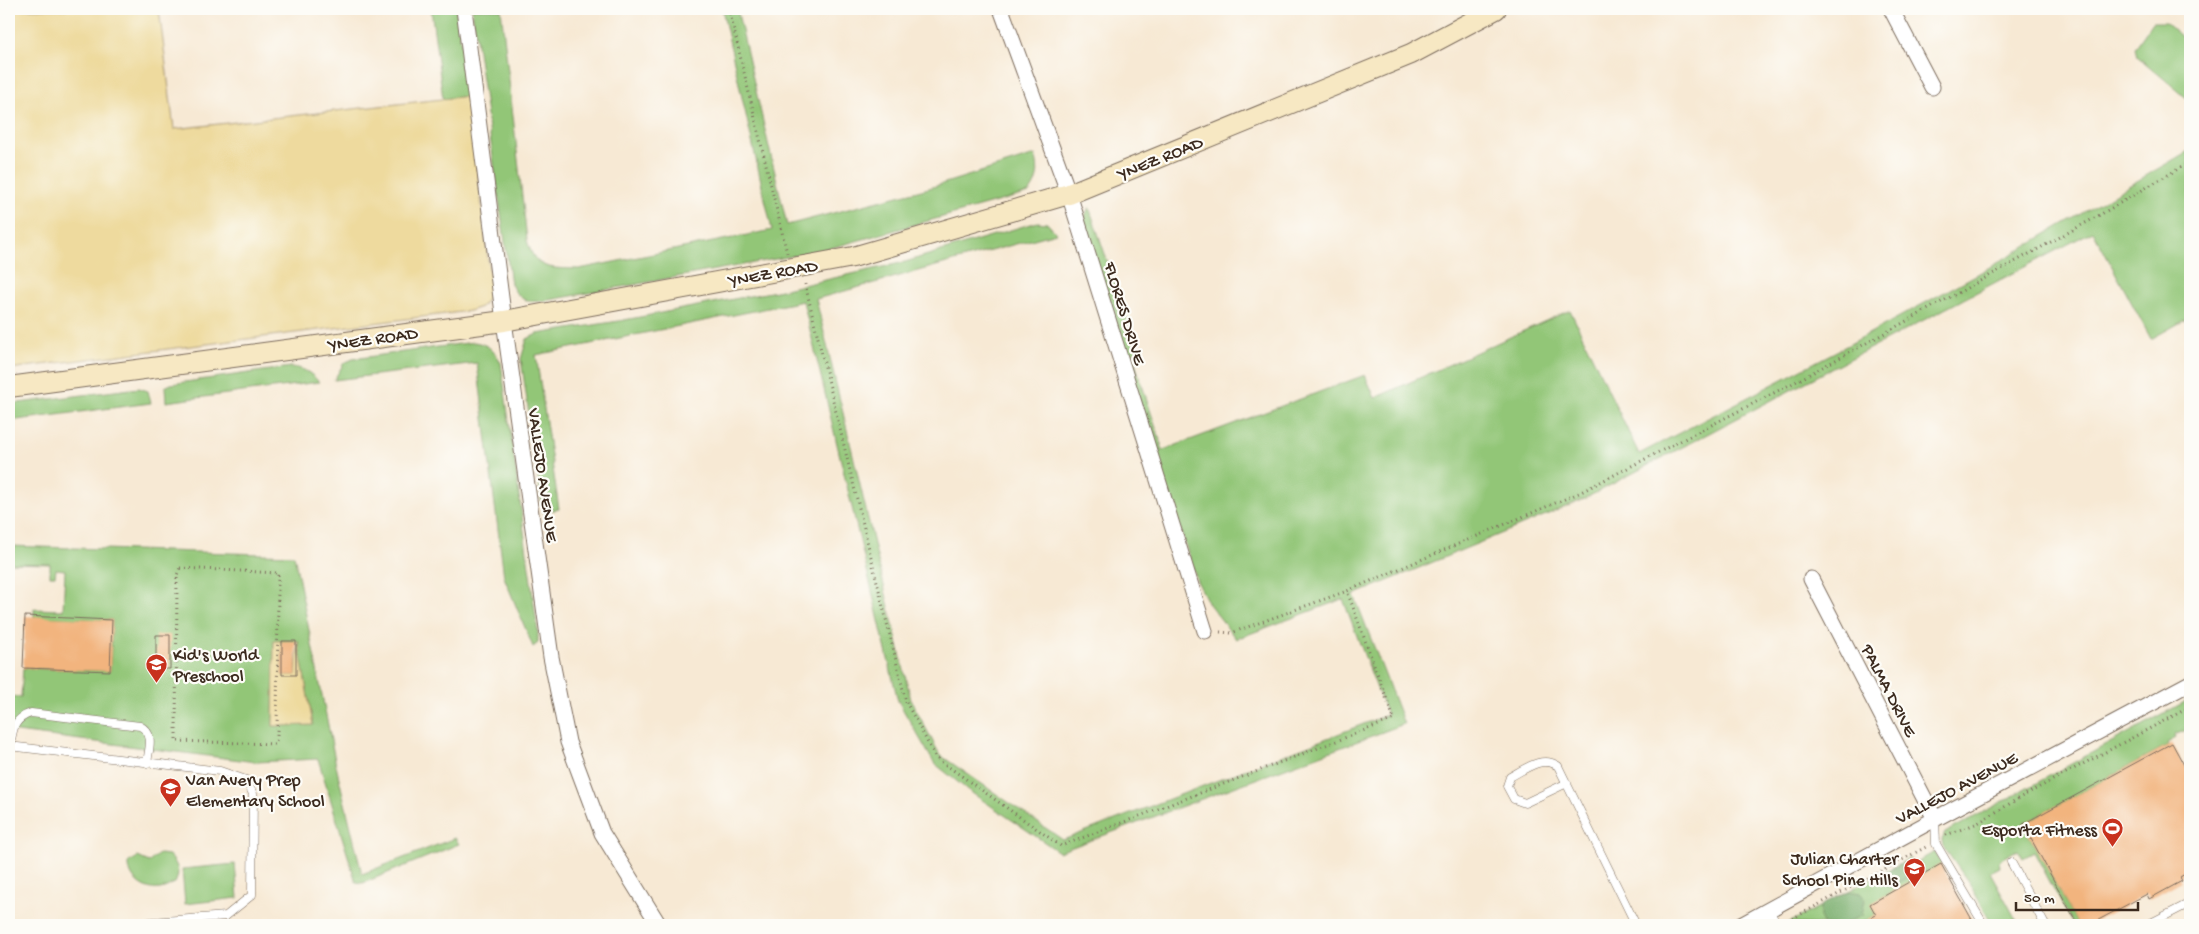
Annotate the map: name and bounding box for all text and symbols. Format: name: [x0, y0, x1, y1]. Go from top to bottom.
street label: YNEZ ROAD: [1113, 133, 1207, 187]
street label: YNEZ ROAD: [725, 256, 820, 293]
street label: FLORES DRIVE: [1098, 259, 1149, 369]
street label: YNEZ ROAD: [325, 324, 420, 357]
street label: VALLEJO AVENUE: [522, 406, 561, 544]
street label: PALMA DRIVE: [1855, 640, 1920, 742]
place label: Kid's World Preschool: [172, 646, 260, 688]
school or university icon: Kid's World Preschool: [145, 652, 169, 683]
street label: VALLEJO AVENUE: [1892, 748, 2022, 831]
place label: Van Avery Prep Elementary School: [185, 771, 325, 813]
school or university icon: Van Avery Prep Elementary School: [158, 777, 182, 808]
sports icon: Esporta Fitness: [2101, 817, 2125, 848]
place label: Esporta Fitness: [1981, 821, 2098, 842]
place label: Julian Charter School Pine Hills: [1782, 850, 1900, 892]
school or university icon: Julian Charter School Pine Hills: [1902, 856, 1926, 887]
scale bar: [2016, 879, 2139, 911]
text: 50 m: [2024, 890, 2055, 908]

